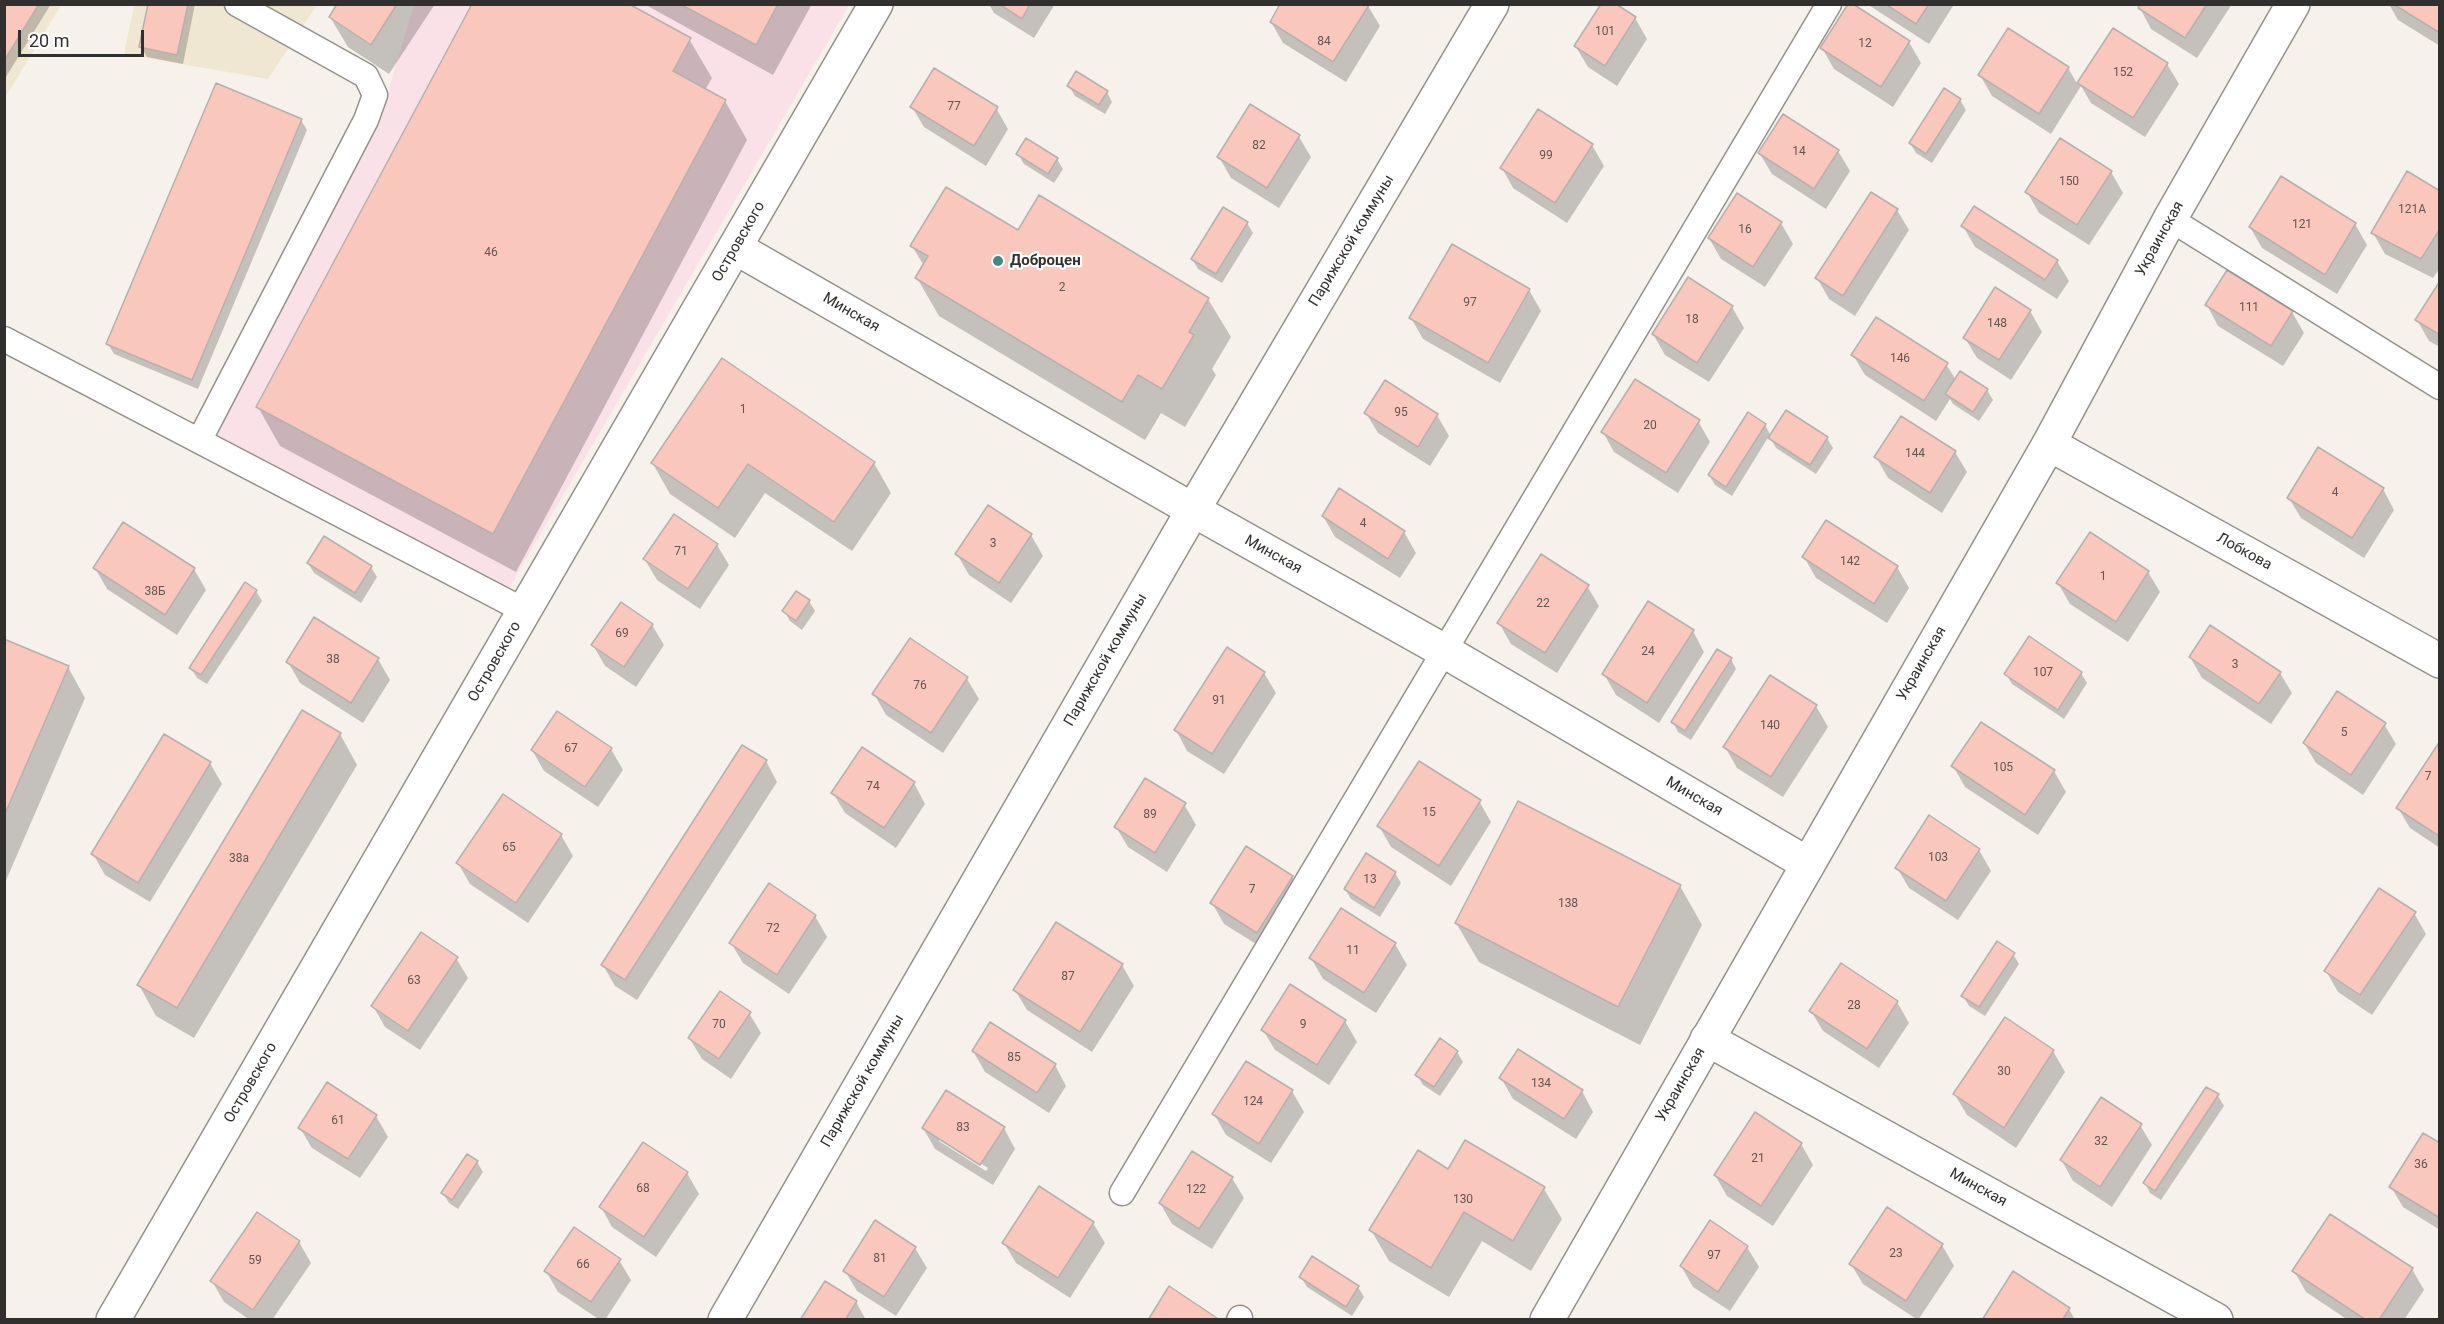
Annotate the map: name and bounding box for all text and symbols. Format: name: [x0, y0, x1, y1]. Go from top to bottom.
scale bar: [21, 18, 147, 56]
house number: 101: [1595, 25, 1615, 39]
text: 20 m: [29, 30, 69, 51]
house number: 84: [1317, 35, 1331, 49]
house number: 12: [1858, 37, 1872, 51]
house number: 152: [2113, 66, 2133, 80]
house number: 77: [947, 100, 961, 114]
house number: 82: [1252, 139, 1266, 153]
house number: 14: [1792, 145, 1806, 159]
house number: 99: [1539, 149, 1553, 163]
street label: Парижской коммуны: [1306, 172, 1398, 310]
house number: 150: [2059, 175, 2079, 189]
street label: Украинская: [2132, 198, 2188, 280]
street label: Островского: [709, 199, 769, 285]
house number: 121А: [2398, 203, 2426, 217]
house number: 121: [2292, 218, 2312, 232]
house number: 16: [1738, 223, 1752, 237]
house number: 46: [484, 246, 498, 260]
place label: Доброцен: [1010, 252, 1081, 270]
marker: Доброцен: [991, 254, 1005, 268]
house number: 2: [1059, 281, 1065, 295]
street label: Минская: [819, 290, 883, 336]
house number: 97: [1463, 296, 1477, 310]
house number: 111: [2239, 301, 2259, 315]
house number: 18: [1685, 313, 1699, 327]
house number: 148: [1987, 317, 2007, 331]
house number: 146: [1890, 352, 1910, 366]
house number: 1: [740, 403, 746, 417]
house number: 95: [1394, 406, 1408, 420]
house number: 20: [1643, 419, 1657, 433]
house number: 144: [1905, 447, 1925, 461]
house number: 4: [2332, 486, 2338, 500]
house number: 4: [1360, 517, 1366, 531]
street label: Лобкова: [2213, 529, 2275, 575]
street label: Минская: [1241, 532, 1305, 578]
house number: 3: [990, 537, 996, 551]
house number: 71: [674, 545, 688, 559]
house number: 142: [1840, 555, 1860, 569]
house number: 1: [2100, 570, 2106, 584]
house number: 38Б: [144, 585, 166, 599]
street label: Парижской коммуны: [1061, 590, 1151, 730]
house number: 22: [1536, 597, 1550, 611]
street label: Островского: [465, 619, 525, 705]
street label: Украинская: [1893, 624, 1951, 704]
house number: 69: [615, 627, 629, 641]
house number: 24: [1641, 645, 1655, 659]
house number: 38: [326, 653, 340, 667]
house number: 3: [2232, 658, 2238, 672]
house number: 107: [2033, 666, 2053, 680]
house number: 76: [913, 679, 927, 693]
house number: 91: [1212, 694, 1226, 708]
house number: 140: [1760, 719, 1780, 733]
house number: 5: [2341, 726, 2347, 740]
house number: 67: [564, 742, 578, 756]
house number: 105: [1993, 761, 2013, 775]
house number: 7: [2425, 770, 2431, 784]
street label: Минская: [1662, 774, 1726, 820]
house number: 74: [866, 780, 880, 794]
house number: 15: [1422, 806, 1436, 820]
house number: 89: [1143, 808, 1157, 822]
house number: 65: [502, 841, 516, 855]
house number: 103: [1928, 851, 1948, 865]
house number: 38а: [229, 852, 249, 866]
house number: 13: [1363, 873, 1377, 887]
house number: 7: [1249, 883, 1255, 897]
house number: 138: [1558, 897, 1578, 911]
house number: 72: [766, 922, 780, 936]
house number: 11: [1346, 944, 1360, 958]
house number: 87: [1061, 970, 1075, 984]
house number: 63: [407, 974, 421, 988]
house number: 28: [1847, 999, 1861, 1013]
street label: Парижской коммуны: [818, 1011, 908, 1151]
house number: 70: [712, 1018, 726, 1032]
house number: 9: [1300, 1018, 1306, 1032]
street label: Островского: [221, 1040, 281, 1126]
street label: Украинская: [1652, 1045, 1710, 1125]
house number: 85: [1007, 1051, 1021, 1065]
house number: 30: [1997, 1065, 2011, 1079]
house number: 134: [1531, 1077, 1551, 1091]
house number: 124: [1243, 1095, 1263, 1109]
house number: 61: [331, 1114, 345, 1128]
house number: 83: [956, 1121, 970, 1135]
house number: 32: [2094, 1135, 2108, 1149]
house number: 21: [1751, 1152, 1765, 1166]
house number: 36: [2414, 1158, 2428, 1172]
street label: Минская: [1946, 1165, 2010, 1211]
house number: 68: [636, 1182, 650, 1196]
house number: 122: [1186, 1183, 1206, 1197]
house number: 130: [1453, 1193, 1473, 1207]
house number: 23: [1889, 1247, 1903, 1261]
house number: 97: [1707, 1249, 1721, 1263]
house number: 81: [873, 1252, 887, 1266]
house number: 59: [248, 1254, 262, 1268]
house number: 66: [576, 1258, 590, 1272]

